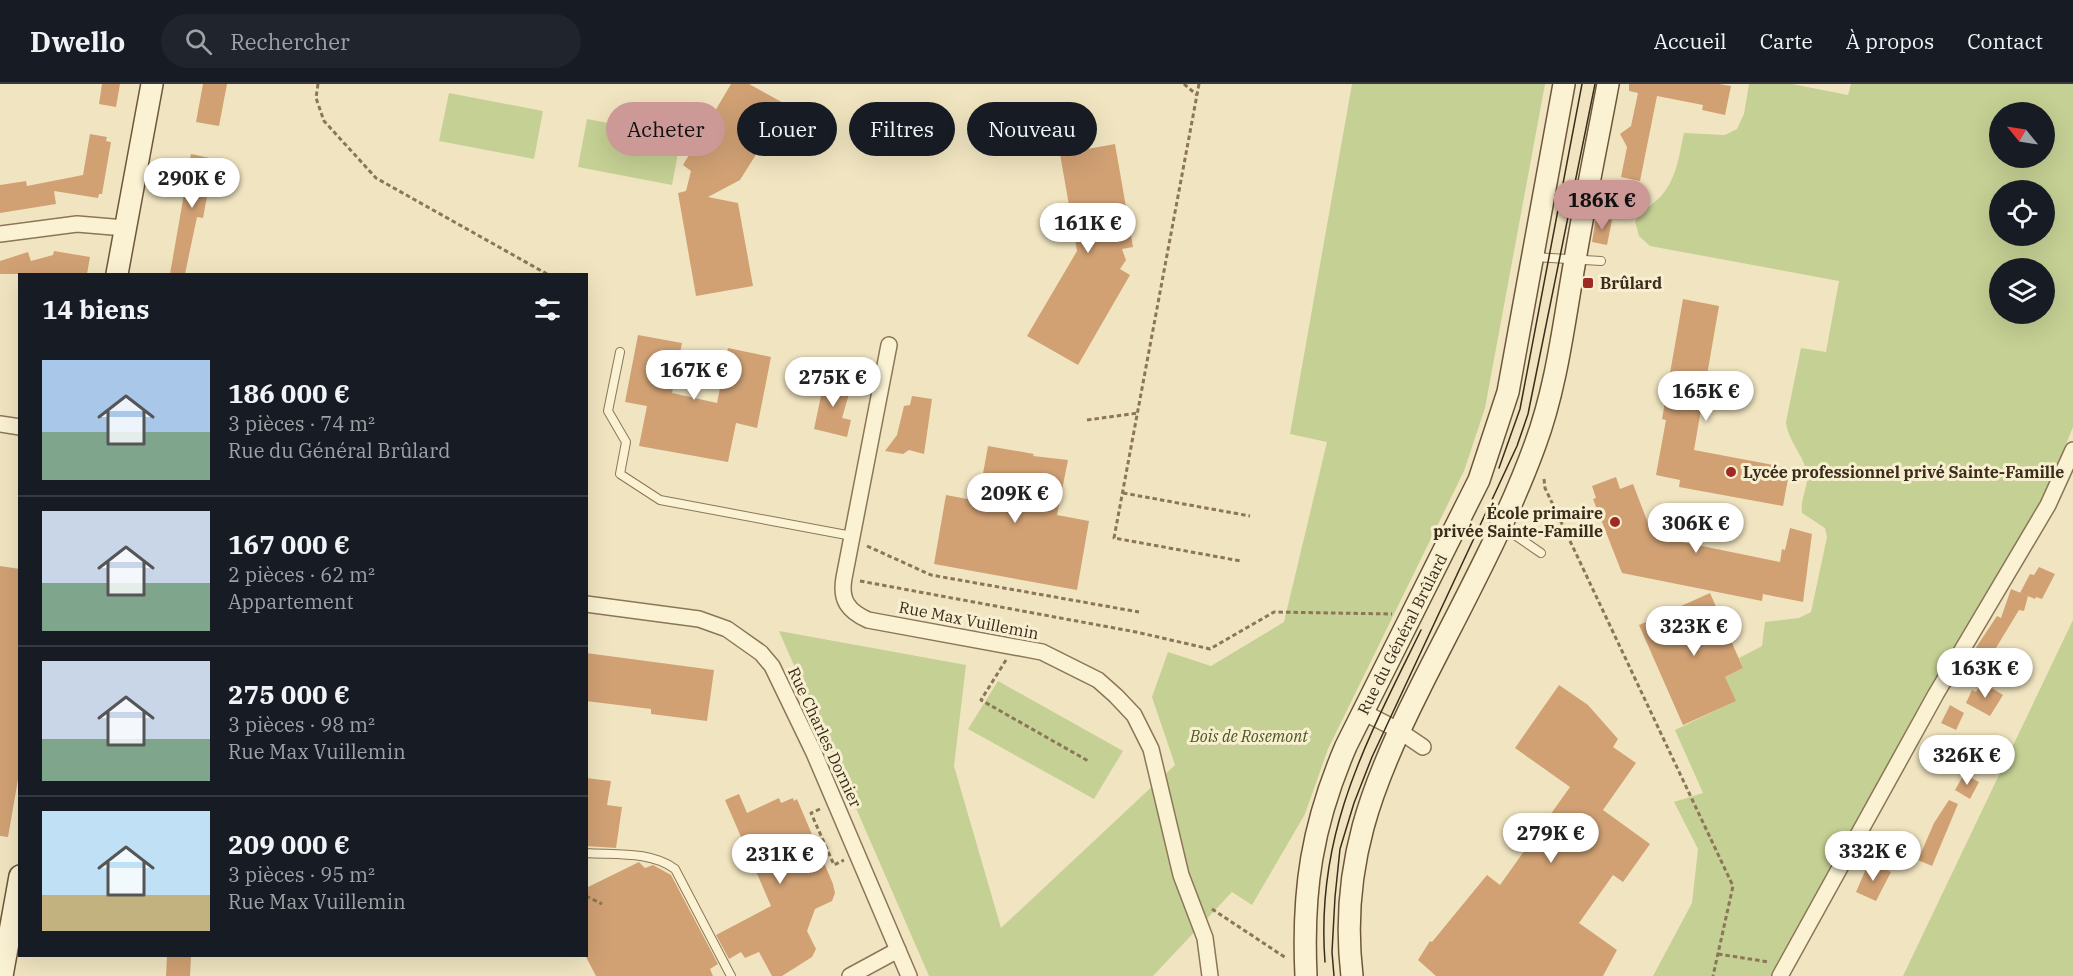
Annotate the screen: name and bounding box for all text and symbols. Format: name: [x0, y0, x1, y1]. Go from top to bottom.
search box: [161, 14, 581, 68]
text: Dwello: [30, 23, 125, 60]
icon: search: [182, 25, 215, 58]
text: Rechercher: [230, 27, 350, 56]
text: Accueil: [1654, 27, 1727, 55]
text: Carte: [1760, 27, 1813, 55]
text: À propos: [1846, 27, 1934, 55]
text: Contact: [1967, 27, 2043, 55]
chip: Acheter: [606, 102, 725, 156]
chip: Louer: [737, 102, 837, 156]
chip: Filtres: [849, 102, 955, 156]
chip: Nouveau: [967, 102, 1097, 156]
north arrow: [1989, 102, 2055, 168]
map controls: [1989, 102, 2055, 324]
pin: 290K €: [143, 158, 241, 209]
text: 290K €: [158, 164, 226, 191]
pin: 186K €: [1553, 180, 1651, 231]
button: locate: [1989, 180, 2055, 246]
text: 186K €: [1568, 186, 1636, 213]
pin: 161K €: [1039, 203, 1137, 254]
text: 161K €: [1054, 209, 1122, 236]
button: layers: [1989, 258, 2055, 324]
place label: Brûlard: [1600, 273, 1662, 293]
marker: Brûlard: [1581, 276, 1595, 290]
text: 14 biens: [42, 292, 149, 326]
icon: filters: [531, 293, 564, 326]
pin: 167K €: [645, 350, 743, 401]
text: 167K €: [660, 356, 728, 383]
pin: 275K €: [784, 357, 882, 408]
text: 275K €: [799, 363, 867, 390]
pin: 165K €: [1657, 371, 1755, 422]
text: 186 000 €: [228, 376, 350, 410]
text: 165K €: [1672, 377, 1740, 404]
icon: home: [90, 384, 162, 456]
text: 3 pièces · 74 m²: [228, 410, 375, 437]
text: Rue du Général Brûlard: [228, 437, 450, 464]
place label: Lycée professionnel privé Sainte-Famille: [1743, 462, 2064, 482]
marker: Lycée professionnel privé Sainte-Famille: [1724, 465, 1738, 479]
pin: 209K €: [966, 473, 1064, 524]
text: 209K €: [981, 479, 1049, 506]
place label: École primaire privée Sainte-Famille: [1433, 502, 1603, 541]
pin: 306K €: [1647, 503, 1745, 554]
text: 306K €: [1662, 509, 1730, 536]
marker: École primaire privée Sainte-Famille: [1608, 515, 1622, 529]
text: 167 000 €: [228, 527, 350, 561]
icon: home: [90, 535, 162, 607]
street label: Rue du Général Brûlard: [1353, 550, 1451, 718]
text: 2 pièces · 62 m²: [228, 561, 375, 588]
text: Appartement: [228, 588, 354, 615]
street label: Rue Max Vuillemin: [897, 597, 1041, 643]
pin: 323K €: [1645, 606, 1743, 657]
text: 323K €: [1660, 612, 1728, 639]
pin: 163K €: [1936, 648, 2034, 699]
text: 163K €: [1951, 654, 2019, 681]
street label: Rue Charles Dornier: [784, 664, 866, 810]
text: 275 000 €: [228, 677, 350, 711]
icon: home: [90, 685, 162, 757]
text: 3 pièces · 98 m²: [228, 711, 375, 738]
park label: Bois de Rosemont: [1189, 726, 1309, 746]
pin: 326K €: [1918, 735, 2016, 786]
text: Rue Max Vuillemin: [228, 738, 406, 765]
text: 326K €: [1933, 741, 2001, 768]
pin: 279K €: [1502, 813, 1600, 864]
text: 279K €: [1517, 819, 1585, 846]
text: 209 000 €: [228, 827, 350, 861]
pin: 332K €: [1824, 831, 1922, 882]
pin: 231K €: [731, 834, 829, 885]
icon: home: [90, 835, 162, 907]
text: 332K €: [1839, 837, 1907, 864]
text: 231K €: [746, 840, 814, 867]
text: 3 pièces · 95 m²: [228, 861, 375, 888]
text: Rue Max Vuillemin: [228, 888, 406, 915]

